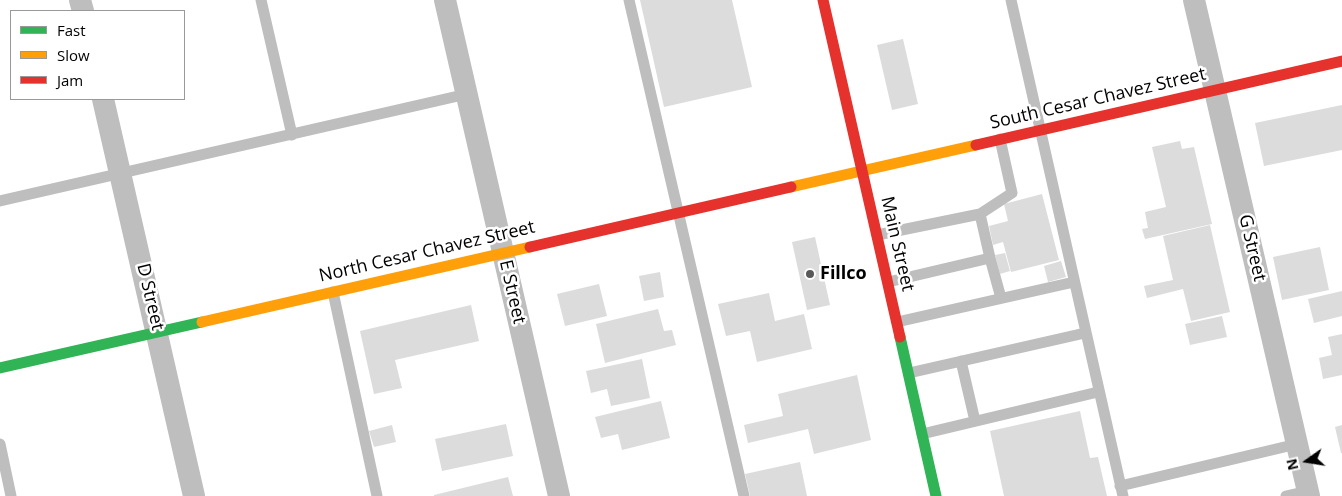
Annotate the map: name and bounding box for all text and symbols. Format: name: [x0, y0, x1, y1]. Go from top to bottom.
legend: [10, 10, 185, 100]
text: Fast: [57, 20, 86, 40]
text: Slow: [57, 45, 90, 65]
street label: South Cesar Chavez Street: [988, 64, 1208, 134]
text: Jam: [57, 70, 83, 90]
street label: Main Street: [876, 194, 918, 294]
street label: G Street: [1234, 212, 1270, 284]
street label: North Cesar Chavez Street: [317, 217, 537, 287]
street label: E Street: [494, 258, 530, 326]
street label: D Street: [132, 261, 168, 333]
place label: Fillco: [820, 263, 867, 285]
marker: Fillco: [804, 268, 816, 280]
north arrow: [1282, 436, 1332, 486]
text: N: [1281, 457, 1302, 472]

